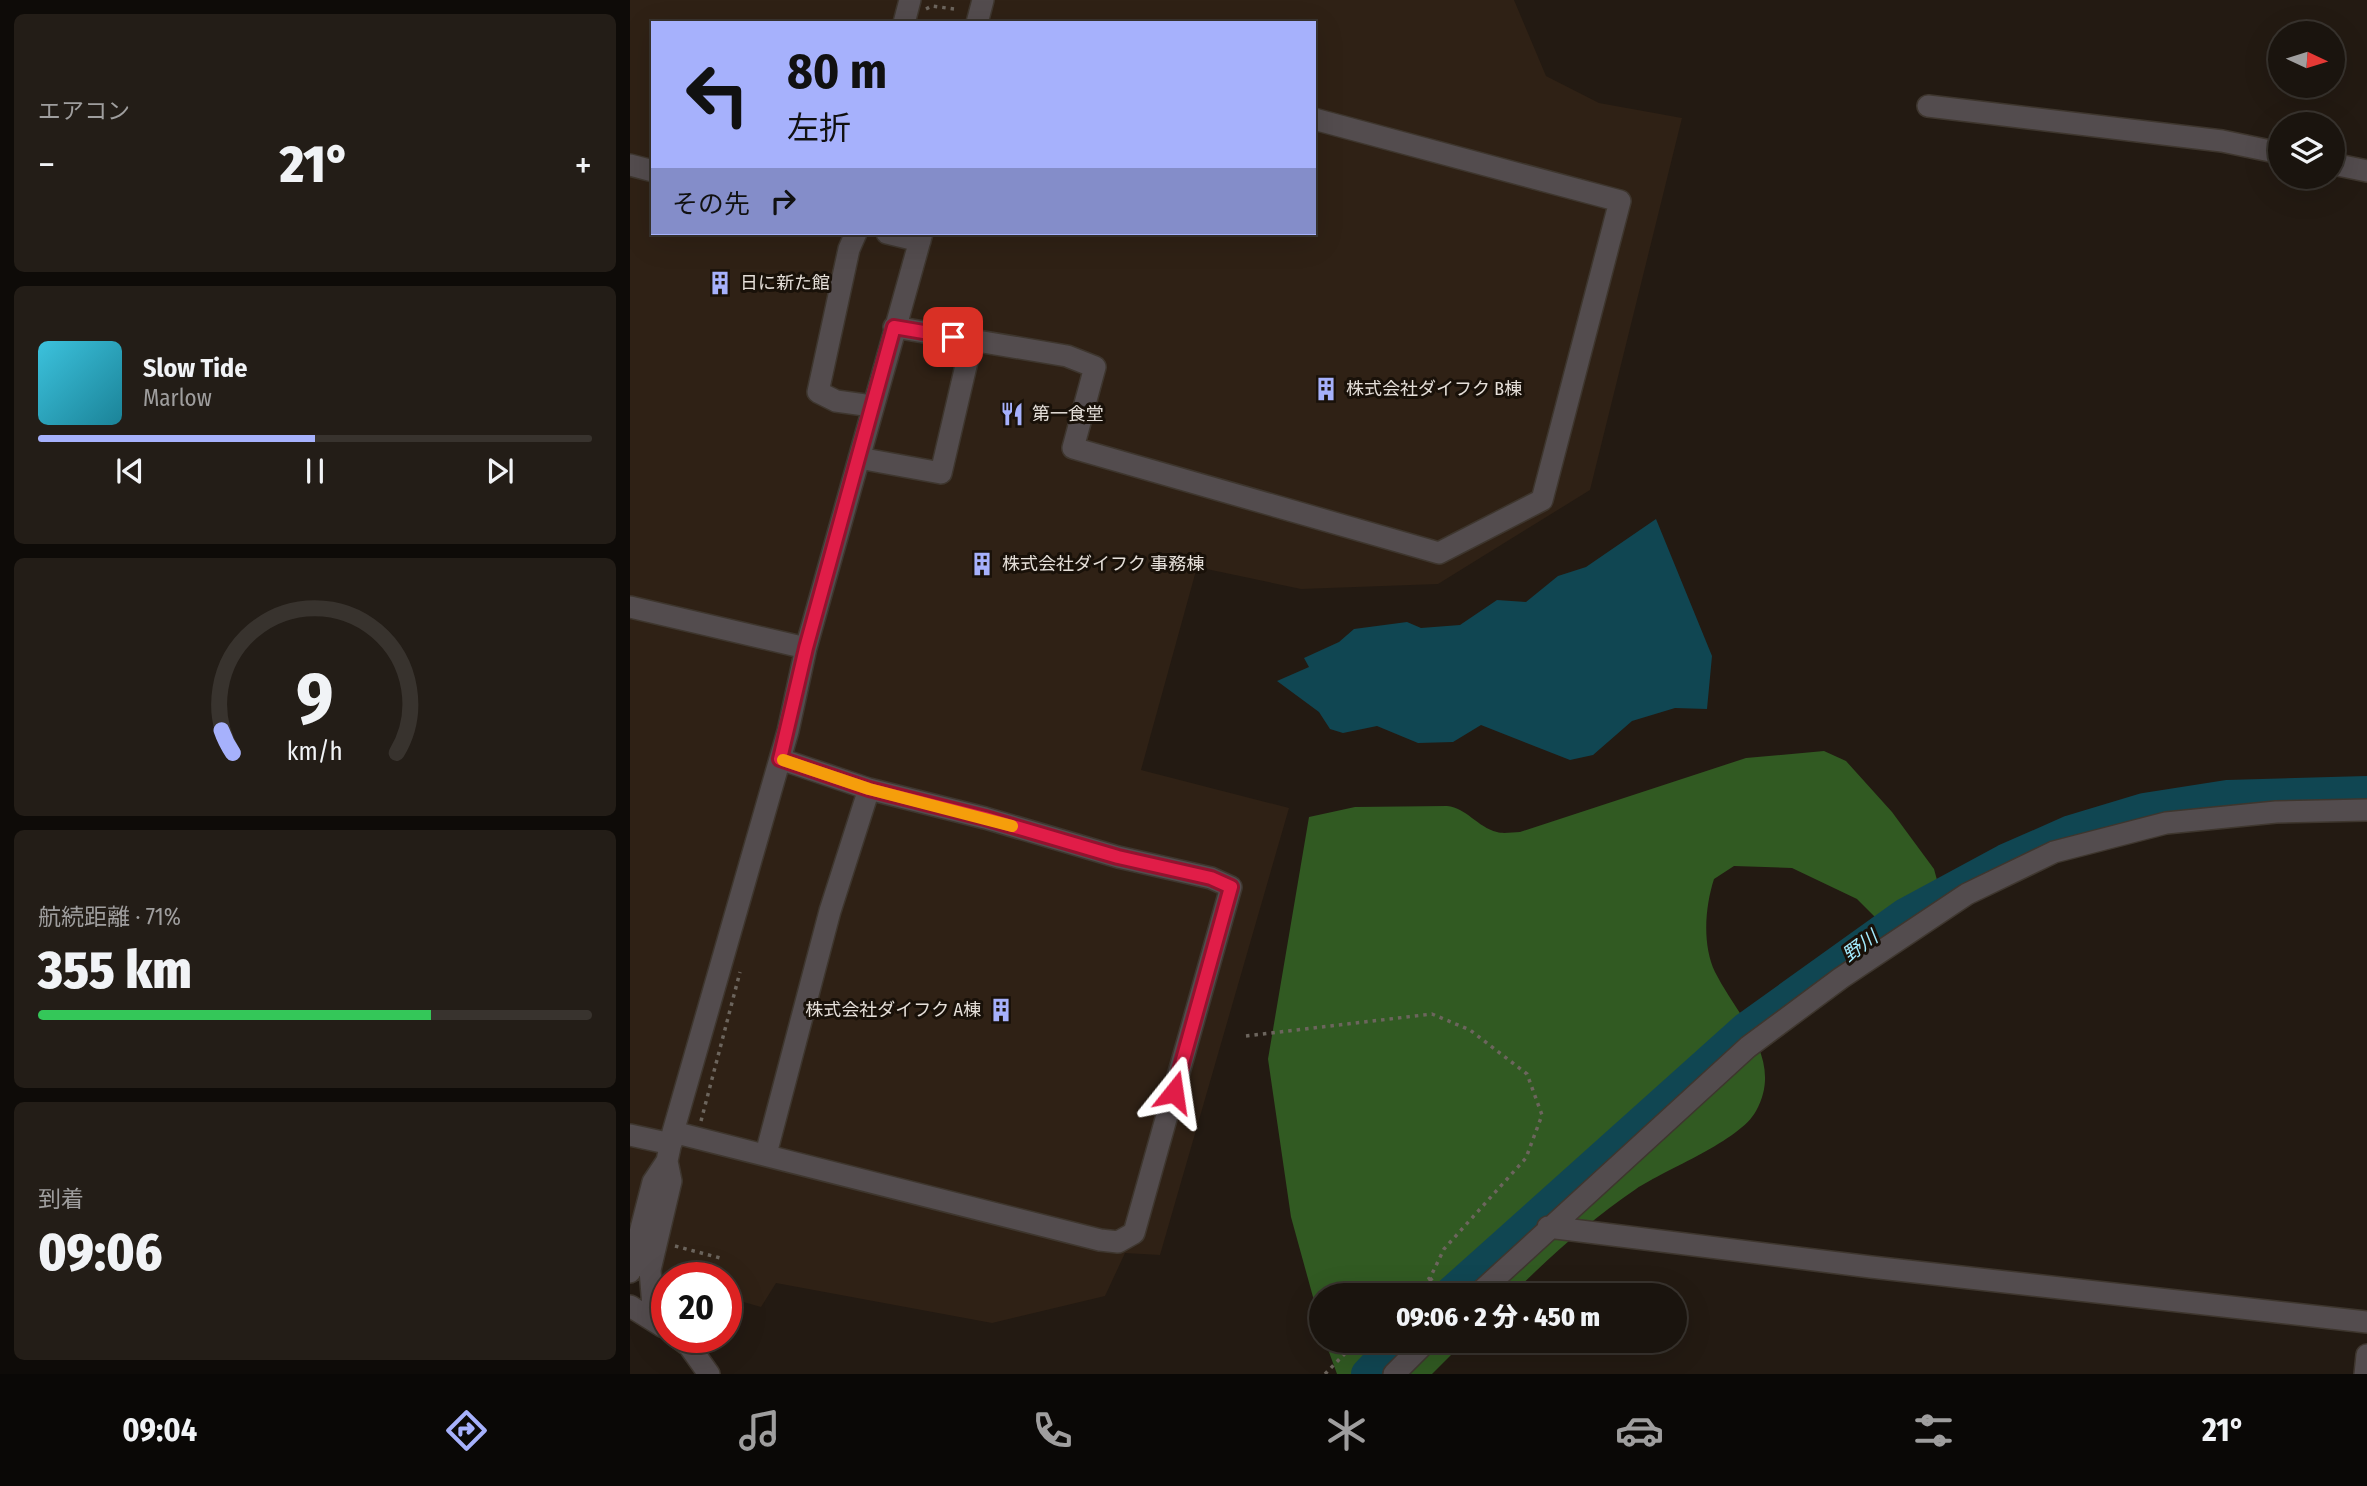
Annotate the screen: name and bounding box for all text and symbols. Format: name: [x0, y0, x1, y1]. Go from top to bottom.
north arrow: [2268, 21, 2345, 98]
map controls: [2268, 21, 2345, 189]
text: 80 m: [787, 42, 887, 101]
icon: left: [672, 49, 763, 140]
text: エアコン: [38, 97, 130, 125]
text: 左折: [787, 109, 851, 147]
button: layers: [2268, 112, 2345, 189]
text: 21°: [280, 133, 350, 196]
text: −: [38, 142, 55, 188]
text: +: [575, 142, 592, 188]
icon: right: [764, 182, 802, 220]
text: その先: [672, 189, 750, 220]
building icon: 日に新た館: [706, 269, 734, 297]
place label: 日に新た館: [740, 272, 830, 294]
pin: [923, 307, 983, 367]
icon: arrive: [934, 318, 972, 356]
text: Slow Tide: [143, 353, 247, 384]
building icon: 株式会社ダイフク B棟: [1312, 375, 1340, 403]
place label: 株式会社ダイフク B棟: [1346, 378, 1522, 400]
text: Marlow: [143, 384, 212, 412]
restaurant icon: 第一食堂: [998, 400, 1026, 428]
place label: 第一食堂: [1032, 403, 1104, 425]
icon: previous: [111, 452, 149, 490]
icon: pause: [296, 452, 334, 490]
icon: next: [481, 452, 519, 490]
building icon: 株式会社ダイフク 事務棟: [968, 550, 996, 578]
place label: 株式会社ダイフク 事務棟: [1002, 553, 1204, 575]
text: 9: [296, 655, 334, 742]
text: km/h: [287, 737, 343, 767]
text: 航続距離 · 71%: [38, 903, 181, 931]
water label: 野川: [1838, 924, 1884, 966]
text: 355 km: [38, 939, 192, 1002]
building icon: 株式会社ダイフク A棟: [987, 996, 1015, 1024]
place label: 株式会社ダイフク A棟: [805, 999, 981, 1021]
position arrow: [1137, 1055, 1211, 1129]
text: 到着: [38, 1185, 84, 1213]
text: 09:06: [38, 1221, 162, 1284]
speed limit sign: 20: [651, 1262, 742, 1353]
text: 09:06 · 2 分 · 450 m: [1396, 1302, 1600, 1333]
icon: directions: [442, 1406, 491, 1455]
icon: music: [735, 1406, 784, 1455]
icon: phone: [1028, 1406, 1077, 1455]
icon: climate: [1322, 1406, 1371, 1455]
icon: car: [1615, 1406, 1664, 1455]
icon: filters: [1909, 1406, 1958, 1455]
text: 09:04: [122, 1411, 197, 1449]
text: 21°: [2202, 1411, 2245, 1449]

